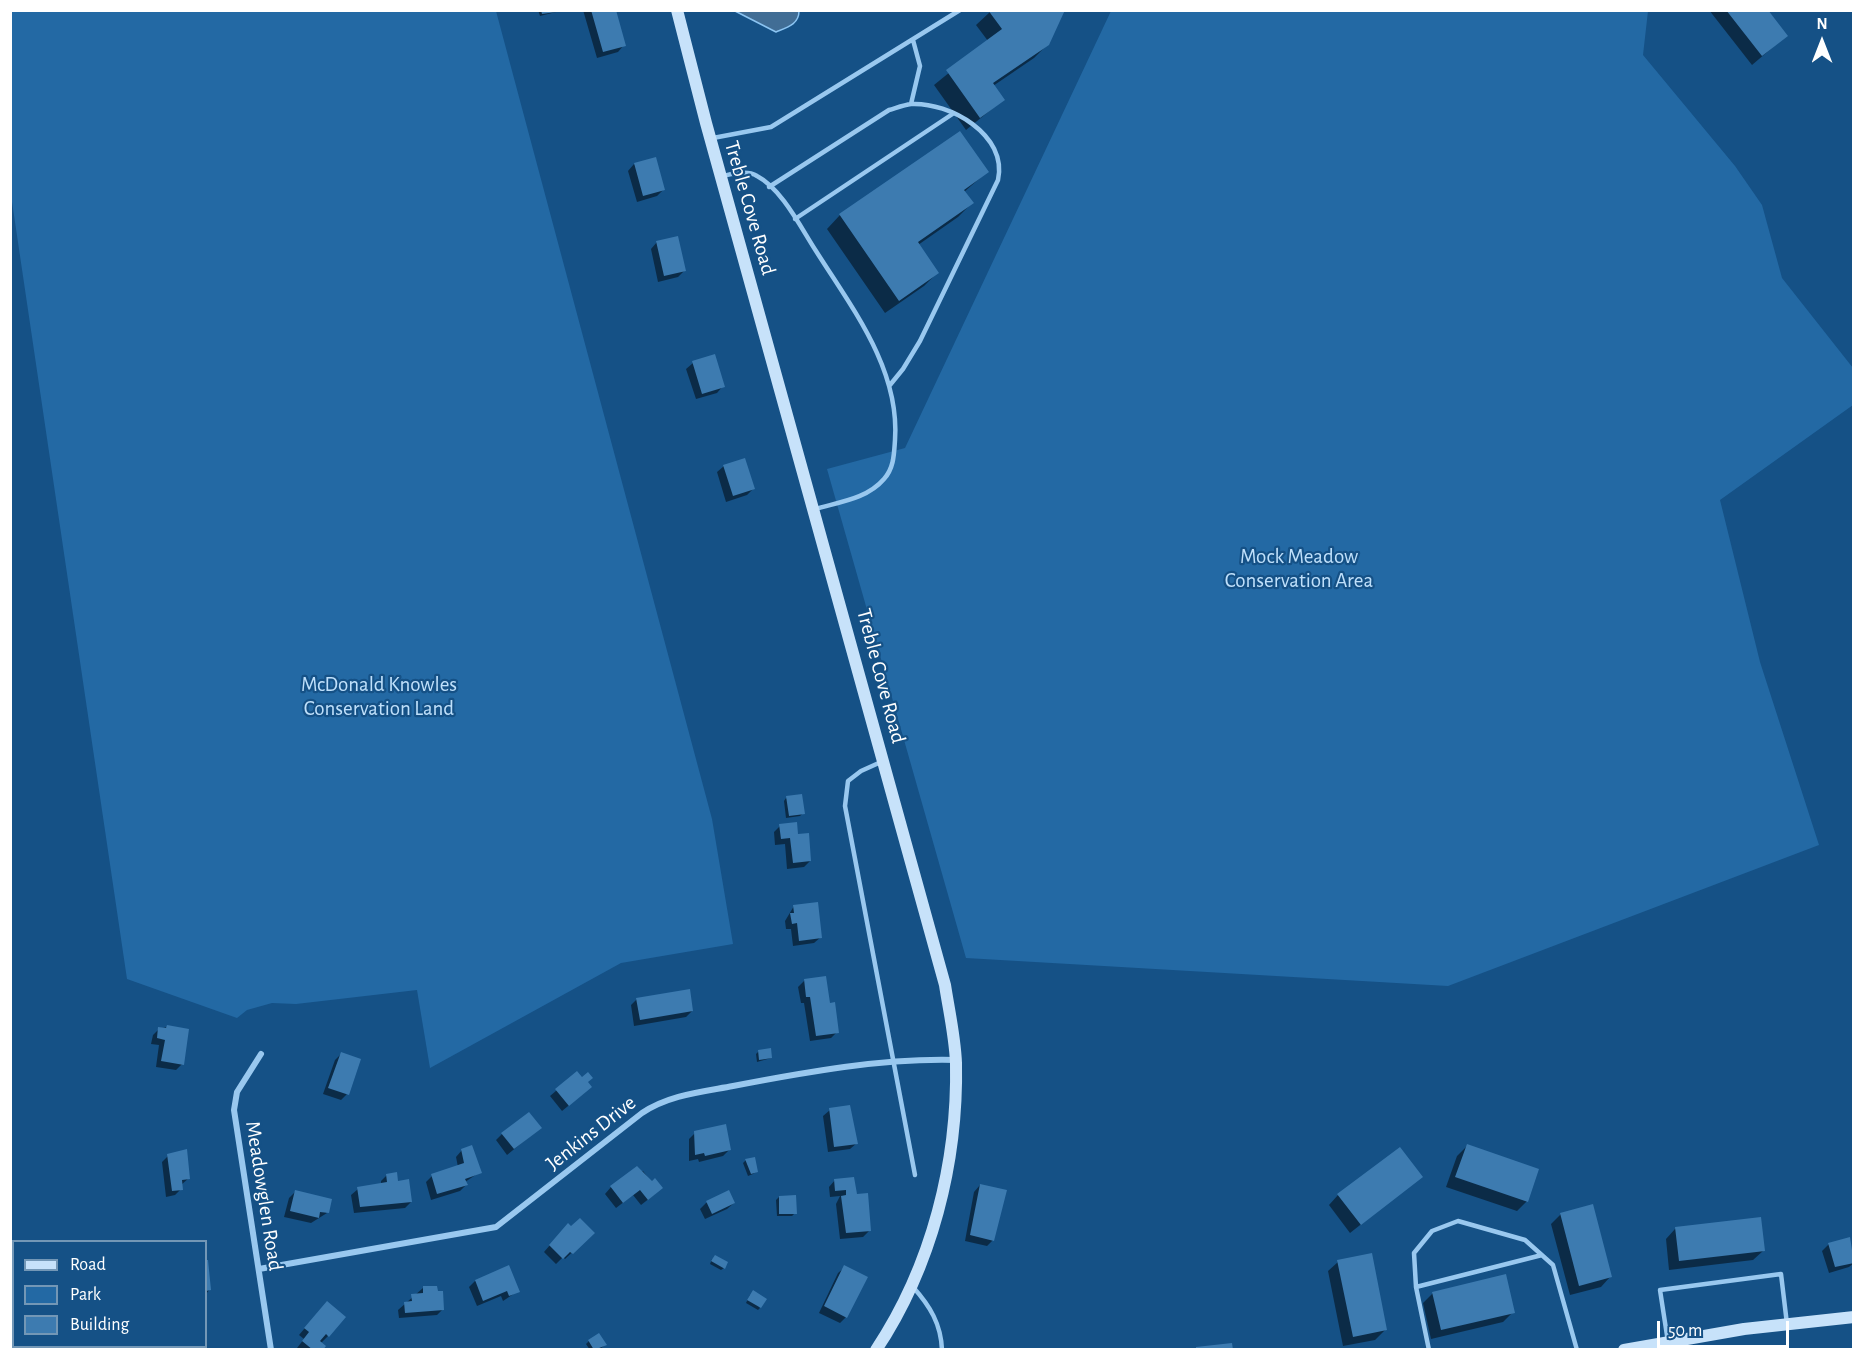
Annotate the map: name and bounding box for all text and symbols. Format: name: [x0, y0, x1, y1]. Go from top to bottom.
north arrow: [1792, 12, 1852, 72]
text: N: [1816, 16, 1828, 32]
street label: Treble Cove Road: [719, 138, 781, 278]
park label: Mock Meadow Conservation Area: [1225, 544, 1373, 594]
street label: Treble Cove Road: [851, 606, 911, 746]
park label: McDonald Knowles Conservation Land: [301, 672, 457, 722]
street label: Jenkins Drive: [541, 1090, 641, 1176]
street label: Meadowglen Road: [240, 1119, 288, 1273]
legend: [12, 1240, 207, 1348]
text: Road: [70, 1256, 106, 1274]
text: Park: [70, 1286, 101, 1304]
scale bar: [1660, 1309, 1792, 1347]
text: Building: [70, 1316, 129, 1334]
text: 50 m: [1668, 1322, 1702, 1340]

